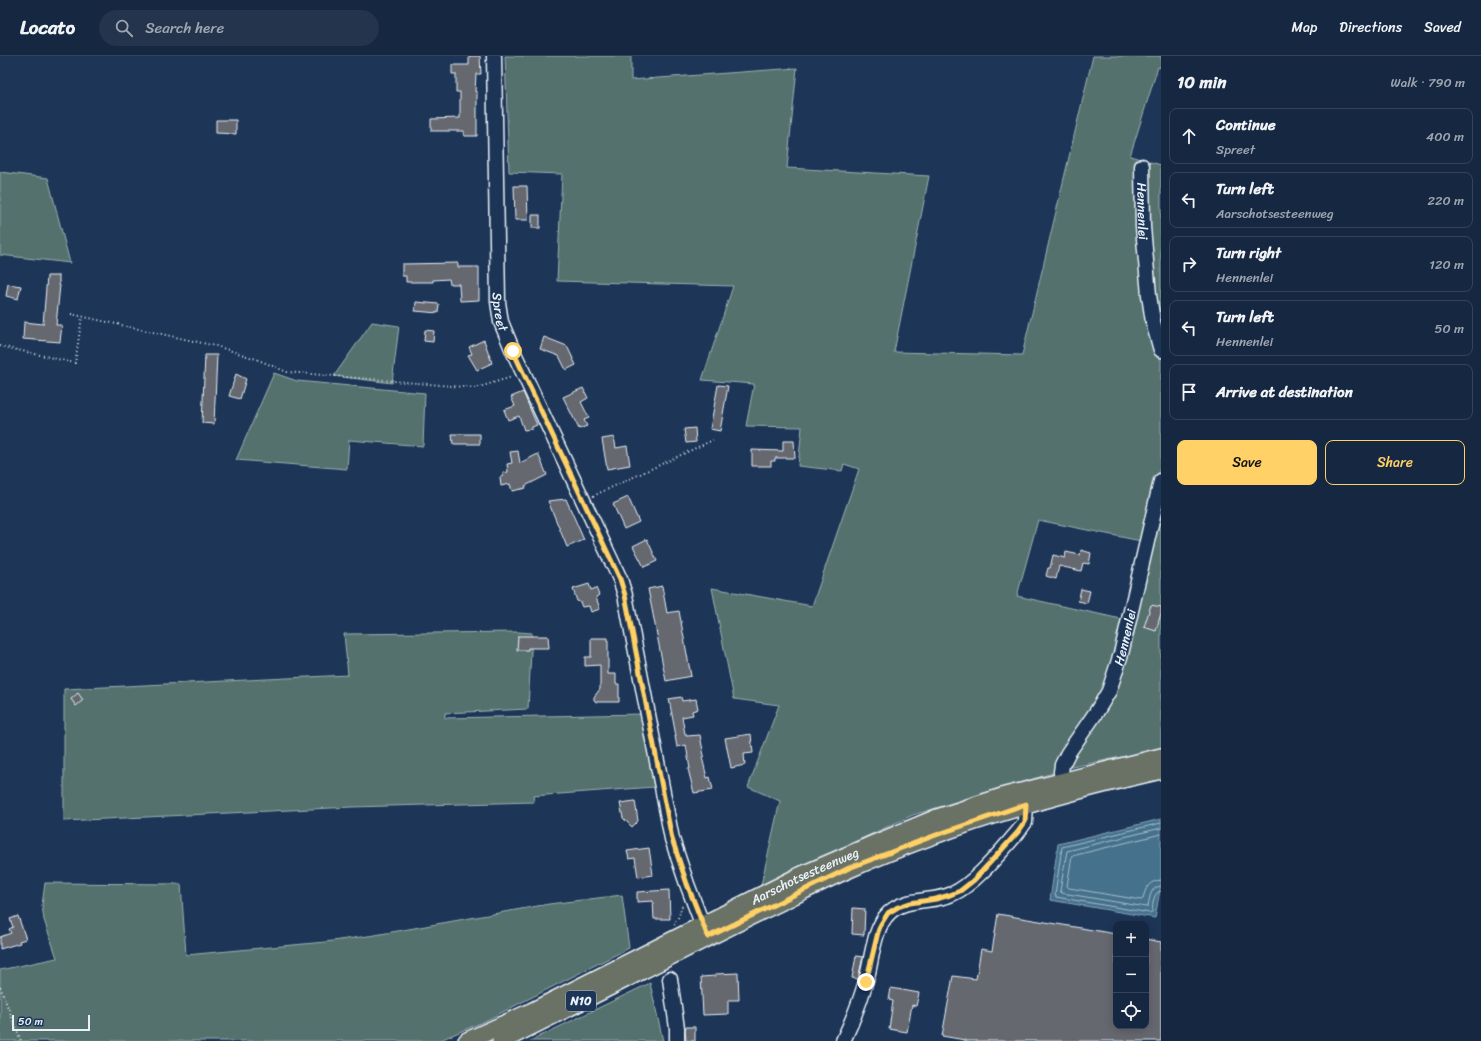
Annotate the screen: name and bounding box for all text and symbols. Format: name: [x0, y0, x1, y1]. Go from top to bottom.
search box: [99, 10, 379, 46]
text: Locato: [20, 11, 75, 44]
text: Search here: [145, 15, 224, 41]
text: Map: [1291, 15, 1317, 40]
text: Directions: [1339, 15, 1402, 40]
text: Saved: [1424, 15, 1461, 40]
icon: search: [113, 17, 135, 39]
text: 10 min: [1177, 67, 1226, 97]
text: Walk · 790 m: [1391, 71, 1465, 94]
text: Continue: [1216, 112, 1276, 138]
icon: ahead: [1178, 125, 1200, 147]
text: 400 m: [1426, 125, 1464, 148]
text: Spreet: [1216, 138, 1255, 161]
text: Turn left: [1216, 176, 1274, 202]
street label: Hennenlei: [1131, 182, 1156, 241]
icon: left: [1178, 189, 1200, 211]
text: 220 m: [1427, 189, 1464, 212]
text: Aarschotsesteenweg: [1216, 202, 1333, 225]
text: Turn right: [1216, 240, 1281, 266]
icon: right: [1178, 253, 1200, 275]
text: 120 m: [1429, 253, 1464, 276]
text: Hennenlei: [1216, 266, 1273, 289]
street label: Spreet: [486, 292, 515, 336]
text: Turn left: [1216, 304, 1274, 330]
icon: left: [1178, 317, 1200, 339]
text: 50 m: [1434, 317, 1464, 340]
text: Hennenlei: [1216, 330, 1273, 353]
route start: [504, 342, 522, 360]
text: Arrive at destination: [1216, 379, 1353, 405]
icon: arrive: [1178, 381, 1200, 403]
button: Save: [1177, 440, 1317, 485]
button: Share: [1325, 440, 1465, 485]
street label: Hennenlei: [1107, 606, 1143, 668]
street label: Aarschotsesteenweg: [745, 840, 863, 911]
map controls: [1113, 921, 1149, 1029]
button: +: [1113, 921, 1149, 957]
button: −: [1113, 957, 1149, 993]
route end: [857, 973, 875, 991]
road number: N10: [566, 991, 596, 1011]
button: locate: [1113, 993, 1149, 1029]
text: 50 m: [18, 1012, 43, 1031]
scale bar: [12, 1013, 90, 1032]

